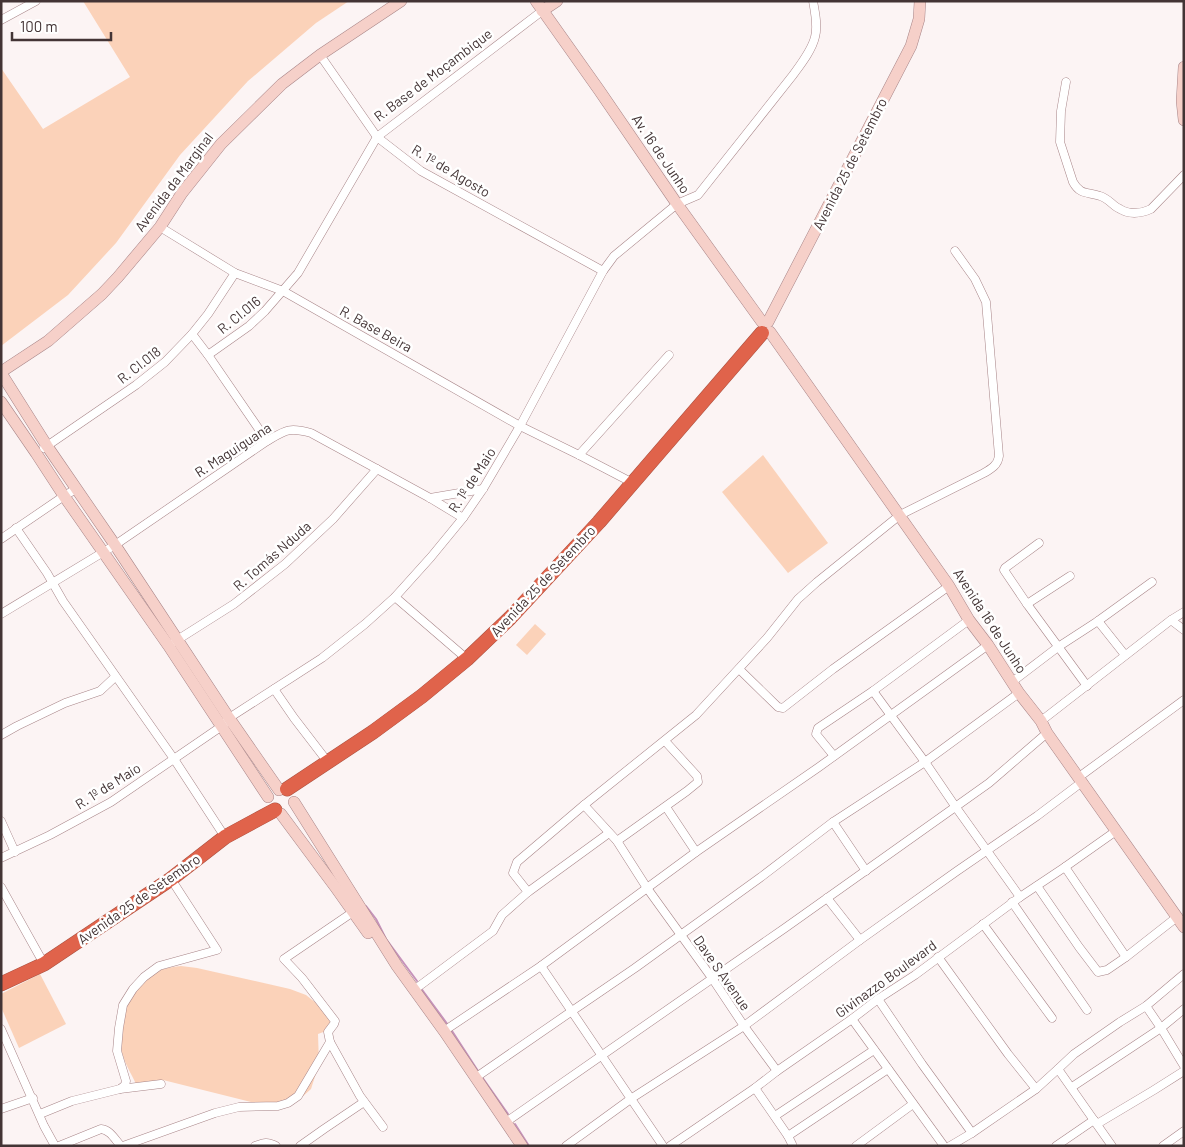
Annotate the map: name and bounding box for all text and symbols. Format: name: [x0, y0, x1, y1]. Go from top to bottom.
scale bar: [12, 10, 111, 42]
text: 100 m: [20, 17, 58, 35]
street label: R. Base de Moçambique: [370, 25, 495, 125]
street label: Avenida 25 de Setembro: [809, 95, 890, 233]
street label: Av. 16 de Junho: [629, 111, 694, 197]
street label: Avenida da Marginal: [131, 129, 216, 234]
street label: R. 1º de Agosto: [409, 141, 493, 201]
street label: R. CI.016: [214, 292, 264, 337]
street label: R. Base Beira: [337, 302, 415, 355]
street label: R. CI.018: [114, 342, 164, 387]
street label: R. Maguiguana: [191, 419, 274, 481]
street label: R. 1º de Maio: [444, 444, 499, 515]
street label: R. Tomás Nduda: [229, 517, 314, 594]
street label: Avenida 25 de Setembro: [487, 522, 599, 640]
street label: Avenida 16 de Junho: [950, 565, 1031, 676]
street label: R. 1º de Maio: [72, 759, 144, 812]
street label: Avenida 25 de Setembro: [74, 850, 203, 947]
street label: Dave S Avenue: [690, 932, 755, 1014]
street label: Givinazzo Boulevard: [832, 936, 940, 1021]

